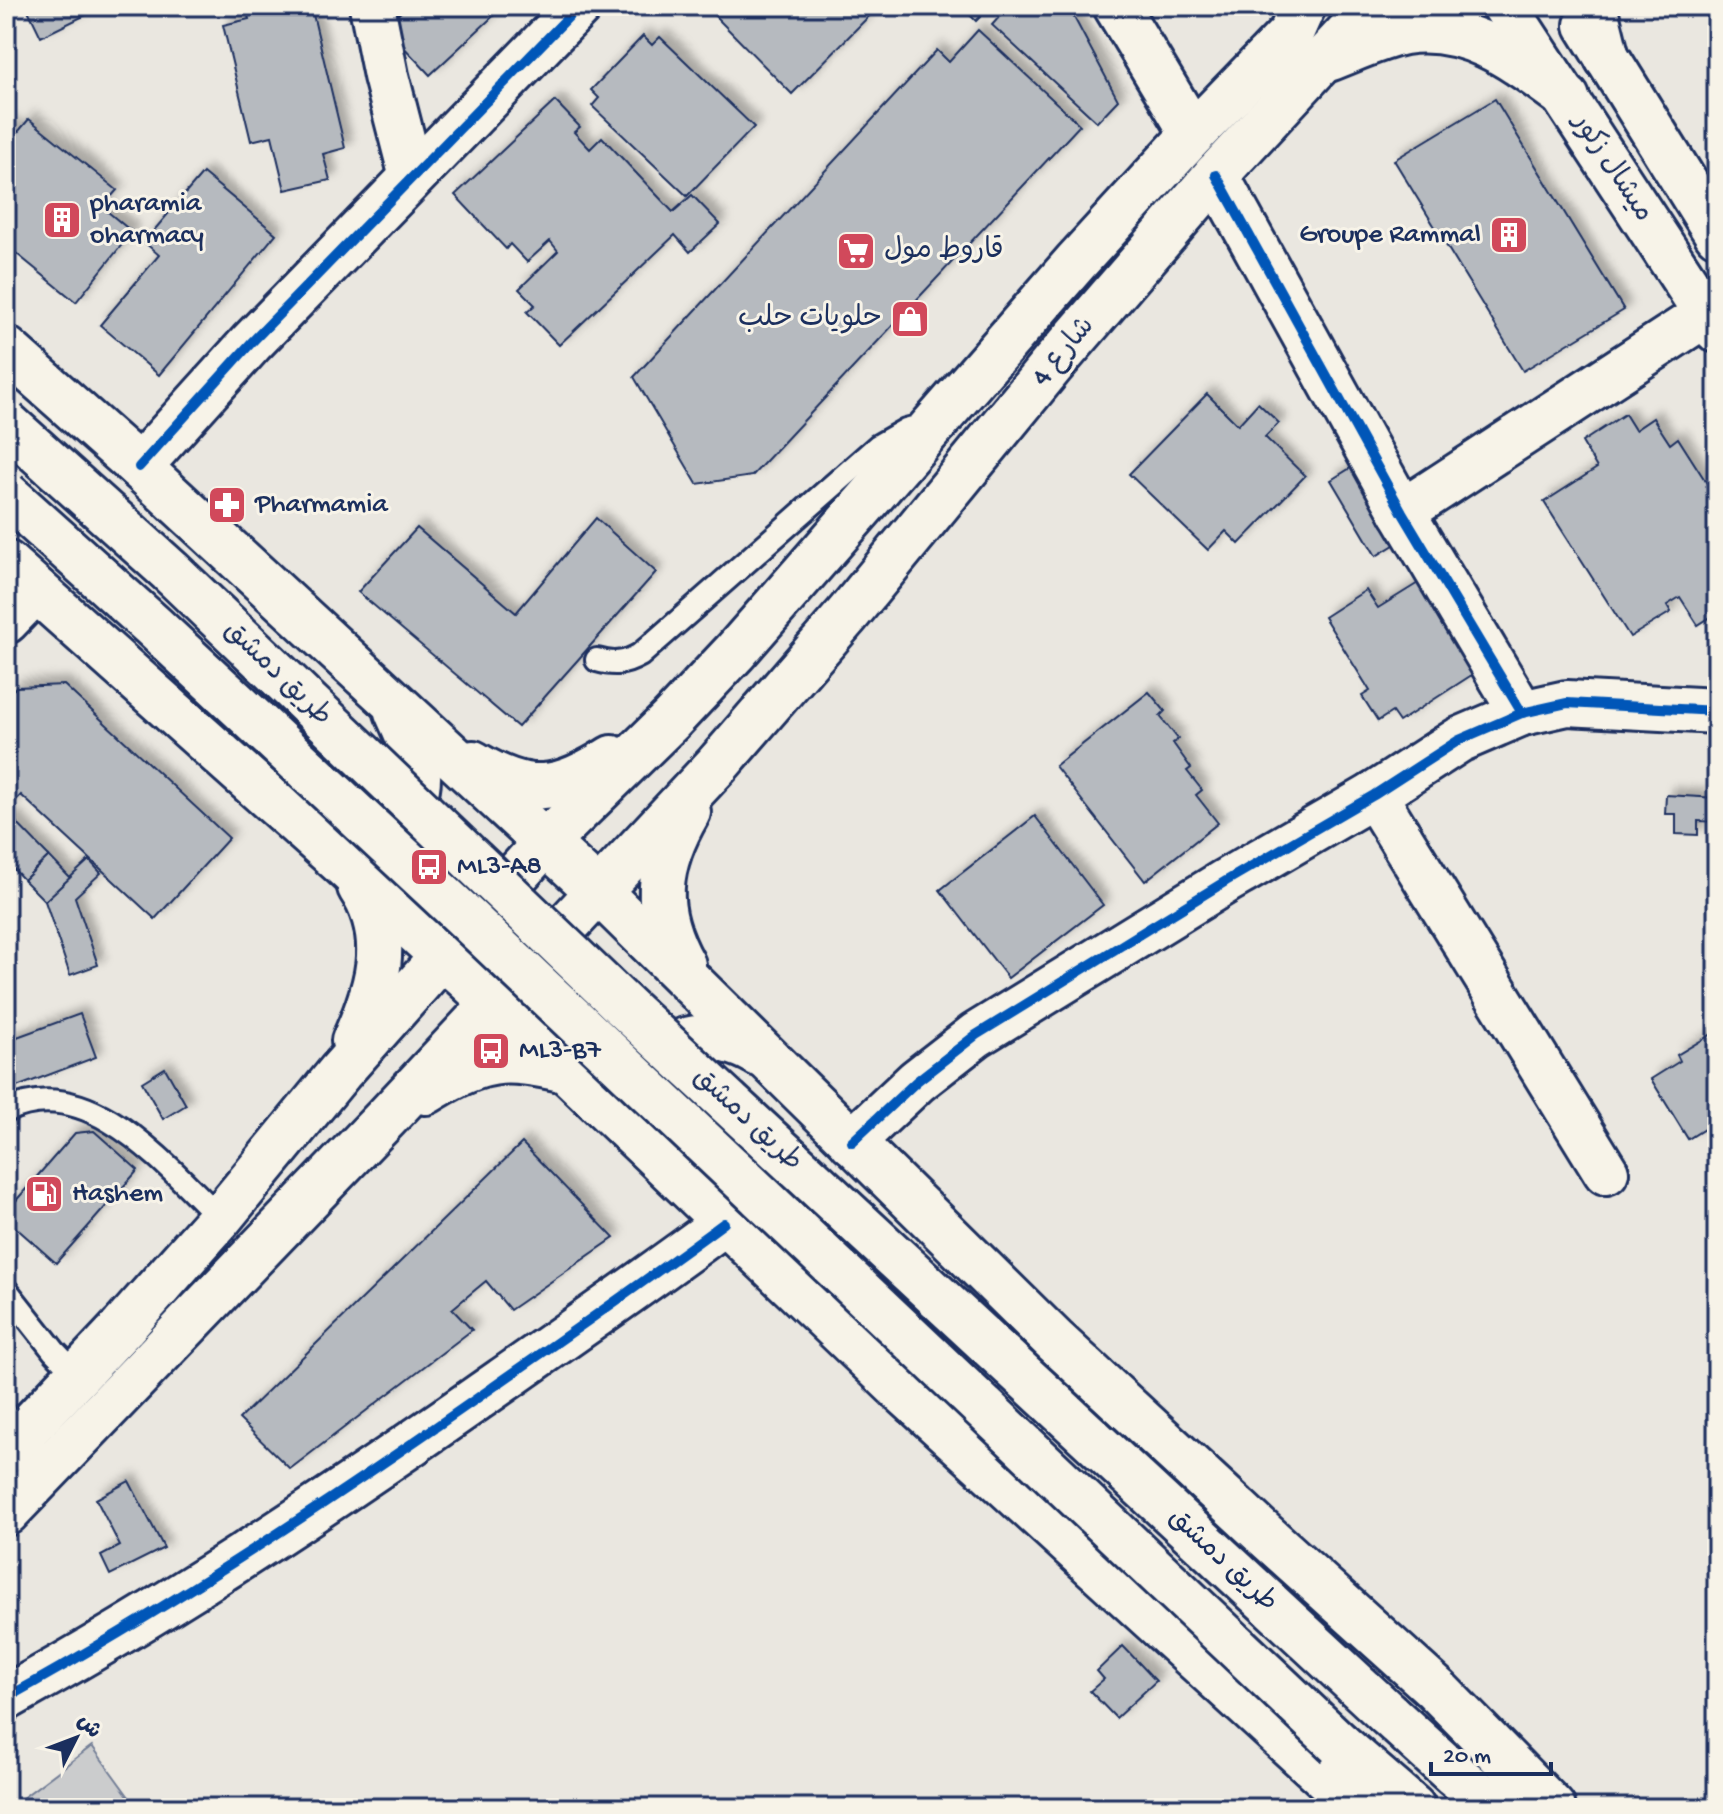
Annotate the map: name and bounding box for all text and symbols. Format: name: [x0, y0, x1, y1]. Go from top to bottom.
street label: ميشال زكور: [1564, 106, 1659, 229]
place label: pharamia oharmacy: [89, 188, 204, 253]
building icon: pharamia oharmacy: [41, 199, 83, 241]
building icon: Groupe Rammal: [1488, 214, 1530, 256]
place label: Groupe Rammal: [1299, 219, 1481, 252]
supermarket icon: قاروط مول: [835, 230, 877, 272]
place label: قاروط مول: [884, 235, 1004, 268]
shop icon: حلويات حلب: [889, 298, 931, 340]
place label: حلويات حلب: [738, 303, 882, 336]
street label: شارع 4: [1025, 311, 1103, 393]
pharmacy icon: Pharmamia: [206, 484, 248, 526]
place label: Pharmamia: [254, 489, 389, 522]
street label: طريق دمشق: [216, 614, 338, 734]
bus stop icon: ML3-A8: [408, 846, 450, 888]
place label: ML3-A8: [457, 851, 542, 884]
bus stop icon: ML3-B7: [470, 1030, 512, 1072]
place label: ML3-B7: [519, 1035, 602, 1068]
street label: طريق دمشق: [685, 1061, 809, 1179]
fuel station icon: Hashem: [23, 1173, 65, 1215]
place label: Hashem: [72, 1178, 163, 1211]
street label: طريق دمشق: [1160, 1502, 1284, 1620]
north arrow: [36, 1698, 116, 1778]
text: ش: [70, 1710, 106, 1745]
scale bar: [1431, 1726, 1551, 1776]
text: 20 m: [1443, 1743, 1491, 1772]

